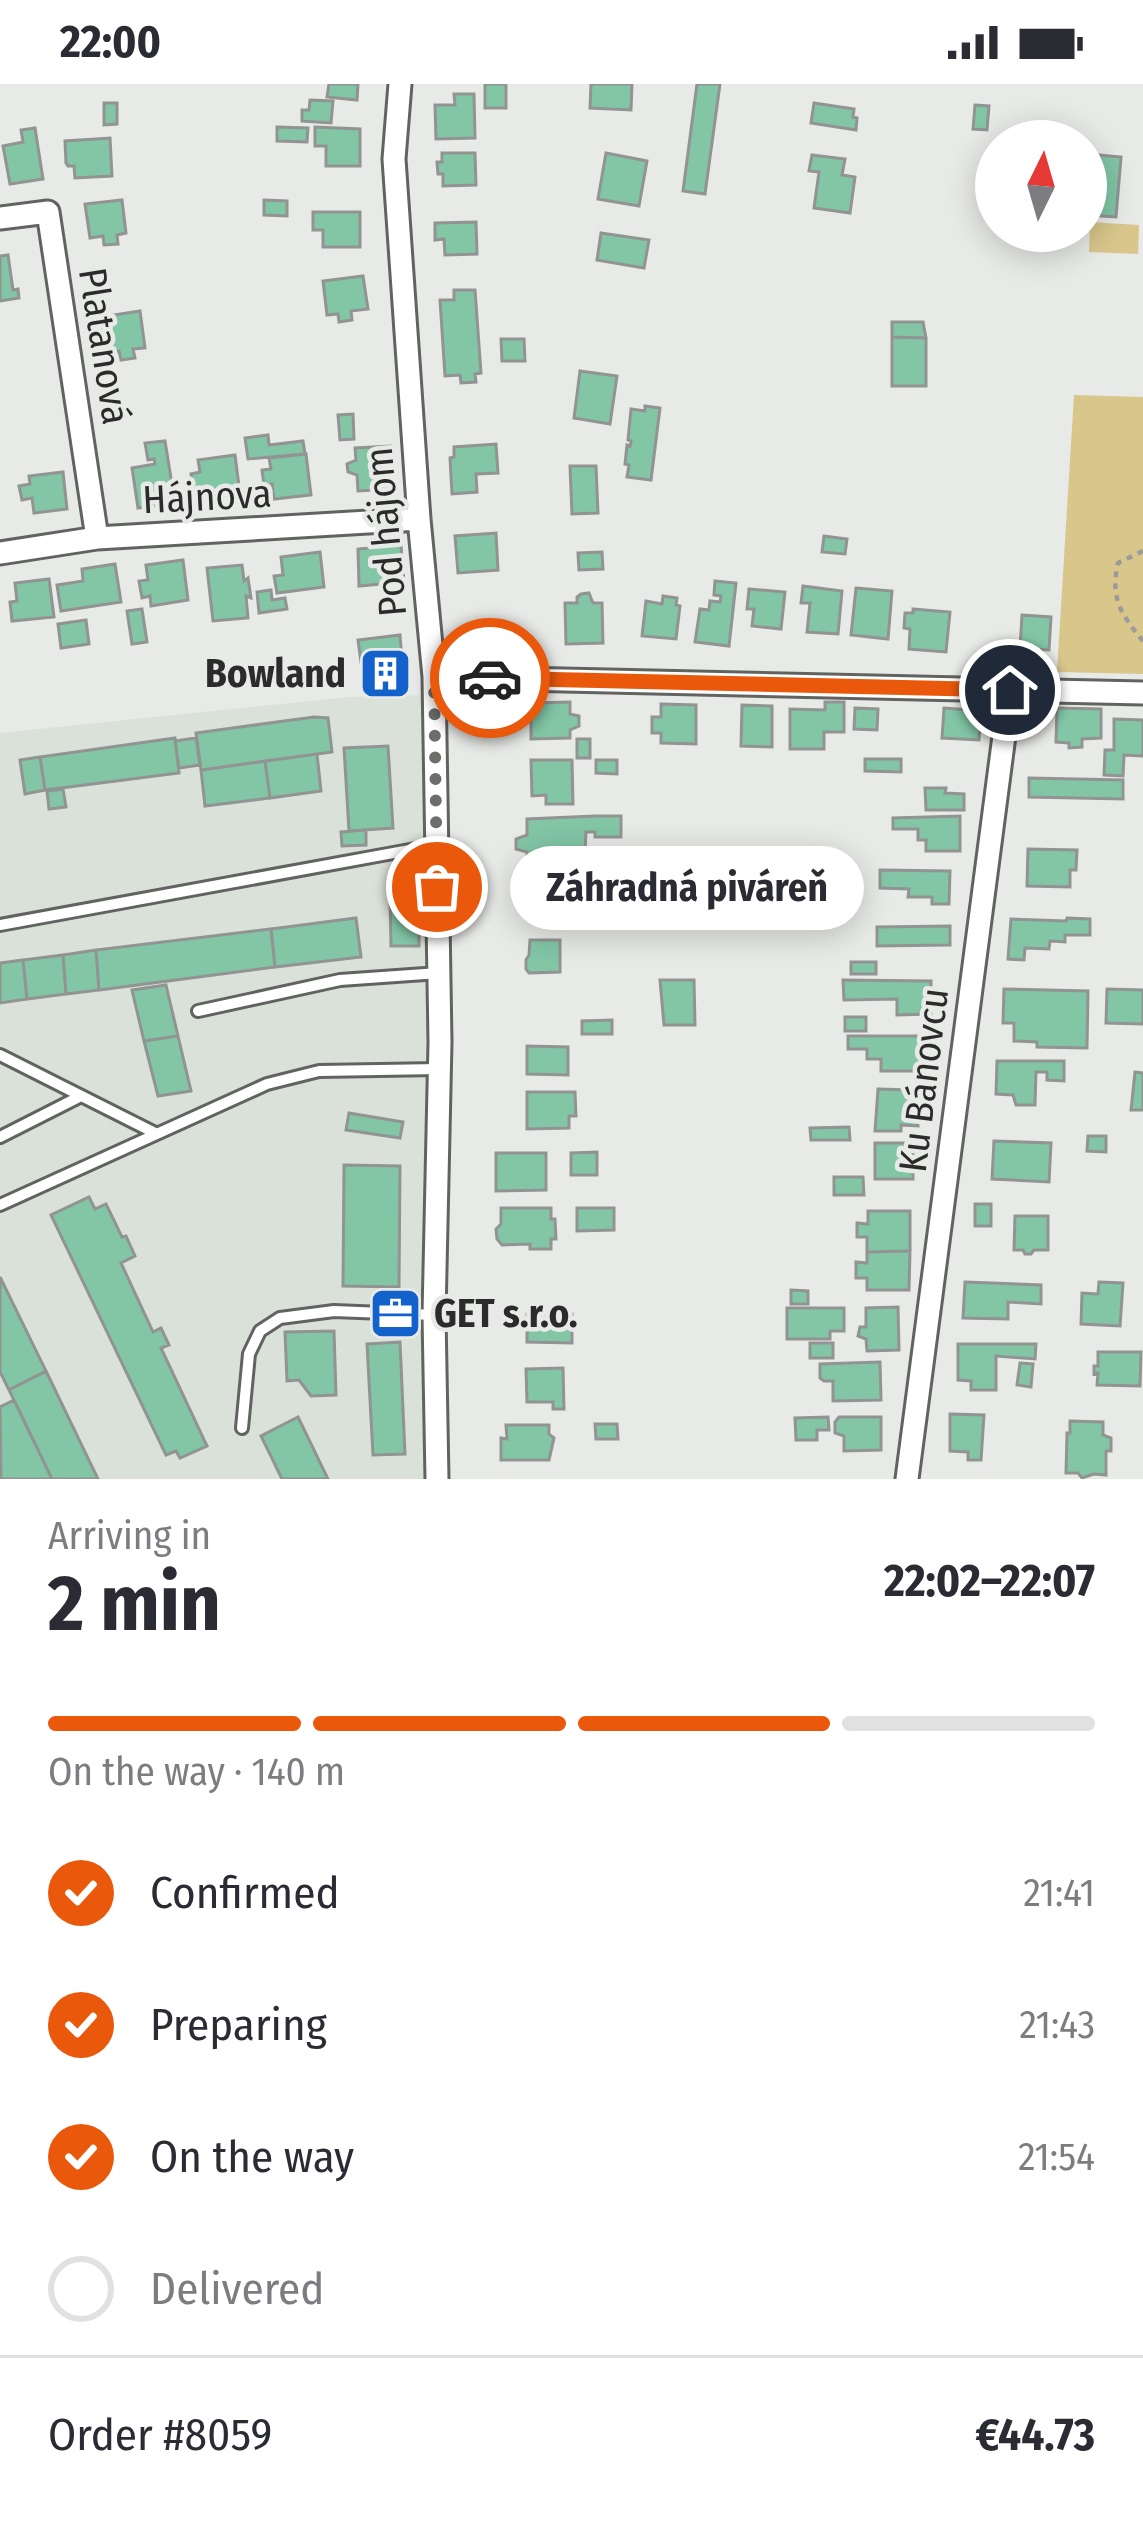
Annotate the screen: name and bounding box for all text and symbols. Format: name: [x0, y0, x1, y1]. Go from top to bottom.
text: 22:00: [60, 15, 161, 69]
north arrow: [975, 120, 1107, 252]
map controls: [975, 120, 1107, 252]
street label: Platanová: [69, 265, 139, 428]
street label: Pod hájom: [356, 446, 416, 618]
street label: Hájnova: [141, 471, 273, 523]
courier: [430, 618, 550, 738]
pin: [959, 639, 1061, 741]
building icon: Bowland: [357, 645, 413, 701]
icon: car: [457, 645, 523, 711]
place label: Bowland: [205, 651, 346, 697]
icon: home: [977, 657, 1043, 723]
pin: [386, 836, 488, 938]
callout: Záhradná piváreň: [509, 845, 863, 929]
icon: bag: [404, 854, 470, 920]
text: Záhradná piváreň: [546, 865, 828, 911]
street label: Ku Bánovcu: [890, 985, 958, 1175]
office icon: GET s.r.o.: [367, 1285, 423, 1341]
place label: GET s.r.o.: [434, 1291, 578, 1337]
text: Arriving in: [48, 1513, 211, 1559]
text: 22:02–22:07: [884, 1554, 1095, 1608]
text: 2 min: [48, 1557, 221, 1651]
text: On the way · 140 m: [48, 1749, 345, 1795]
icon: check: [48, 1860, 114, 1926]
text: Confirmed: [150, 1866, 340, 1920]
text: 21:41: [1023, 1870, 1095, 1916]
icon: check: [48, 1992, 114, 2058]
text: Preparing: [150, 1998, 327, 2052]
text: 21:43: [1019, 2002, 1095, 2048]
icon: check: [48, 2124, 114, 2190]
text: On the way: [150, 2130, 354, 2184]
text: 21:54: [1018, 2134, 1095, 2180]
text: Delivered: [150, 2262, 324, 2316]
text: Order #8059: [48, 2408, 272, 2462]
text: €44.73: [975, 2408, 1095, 2462]

